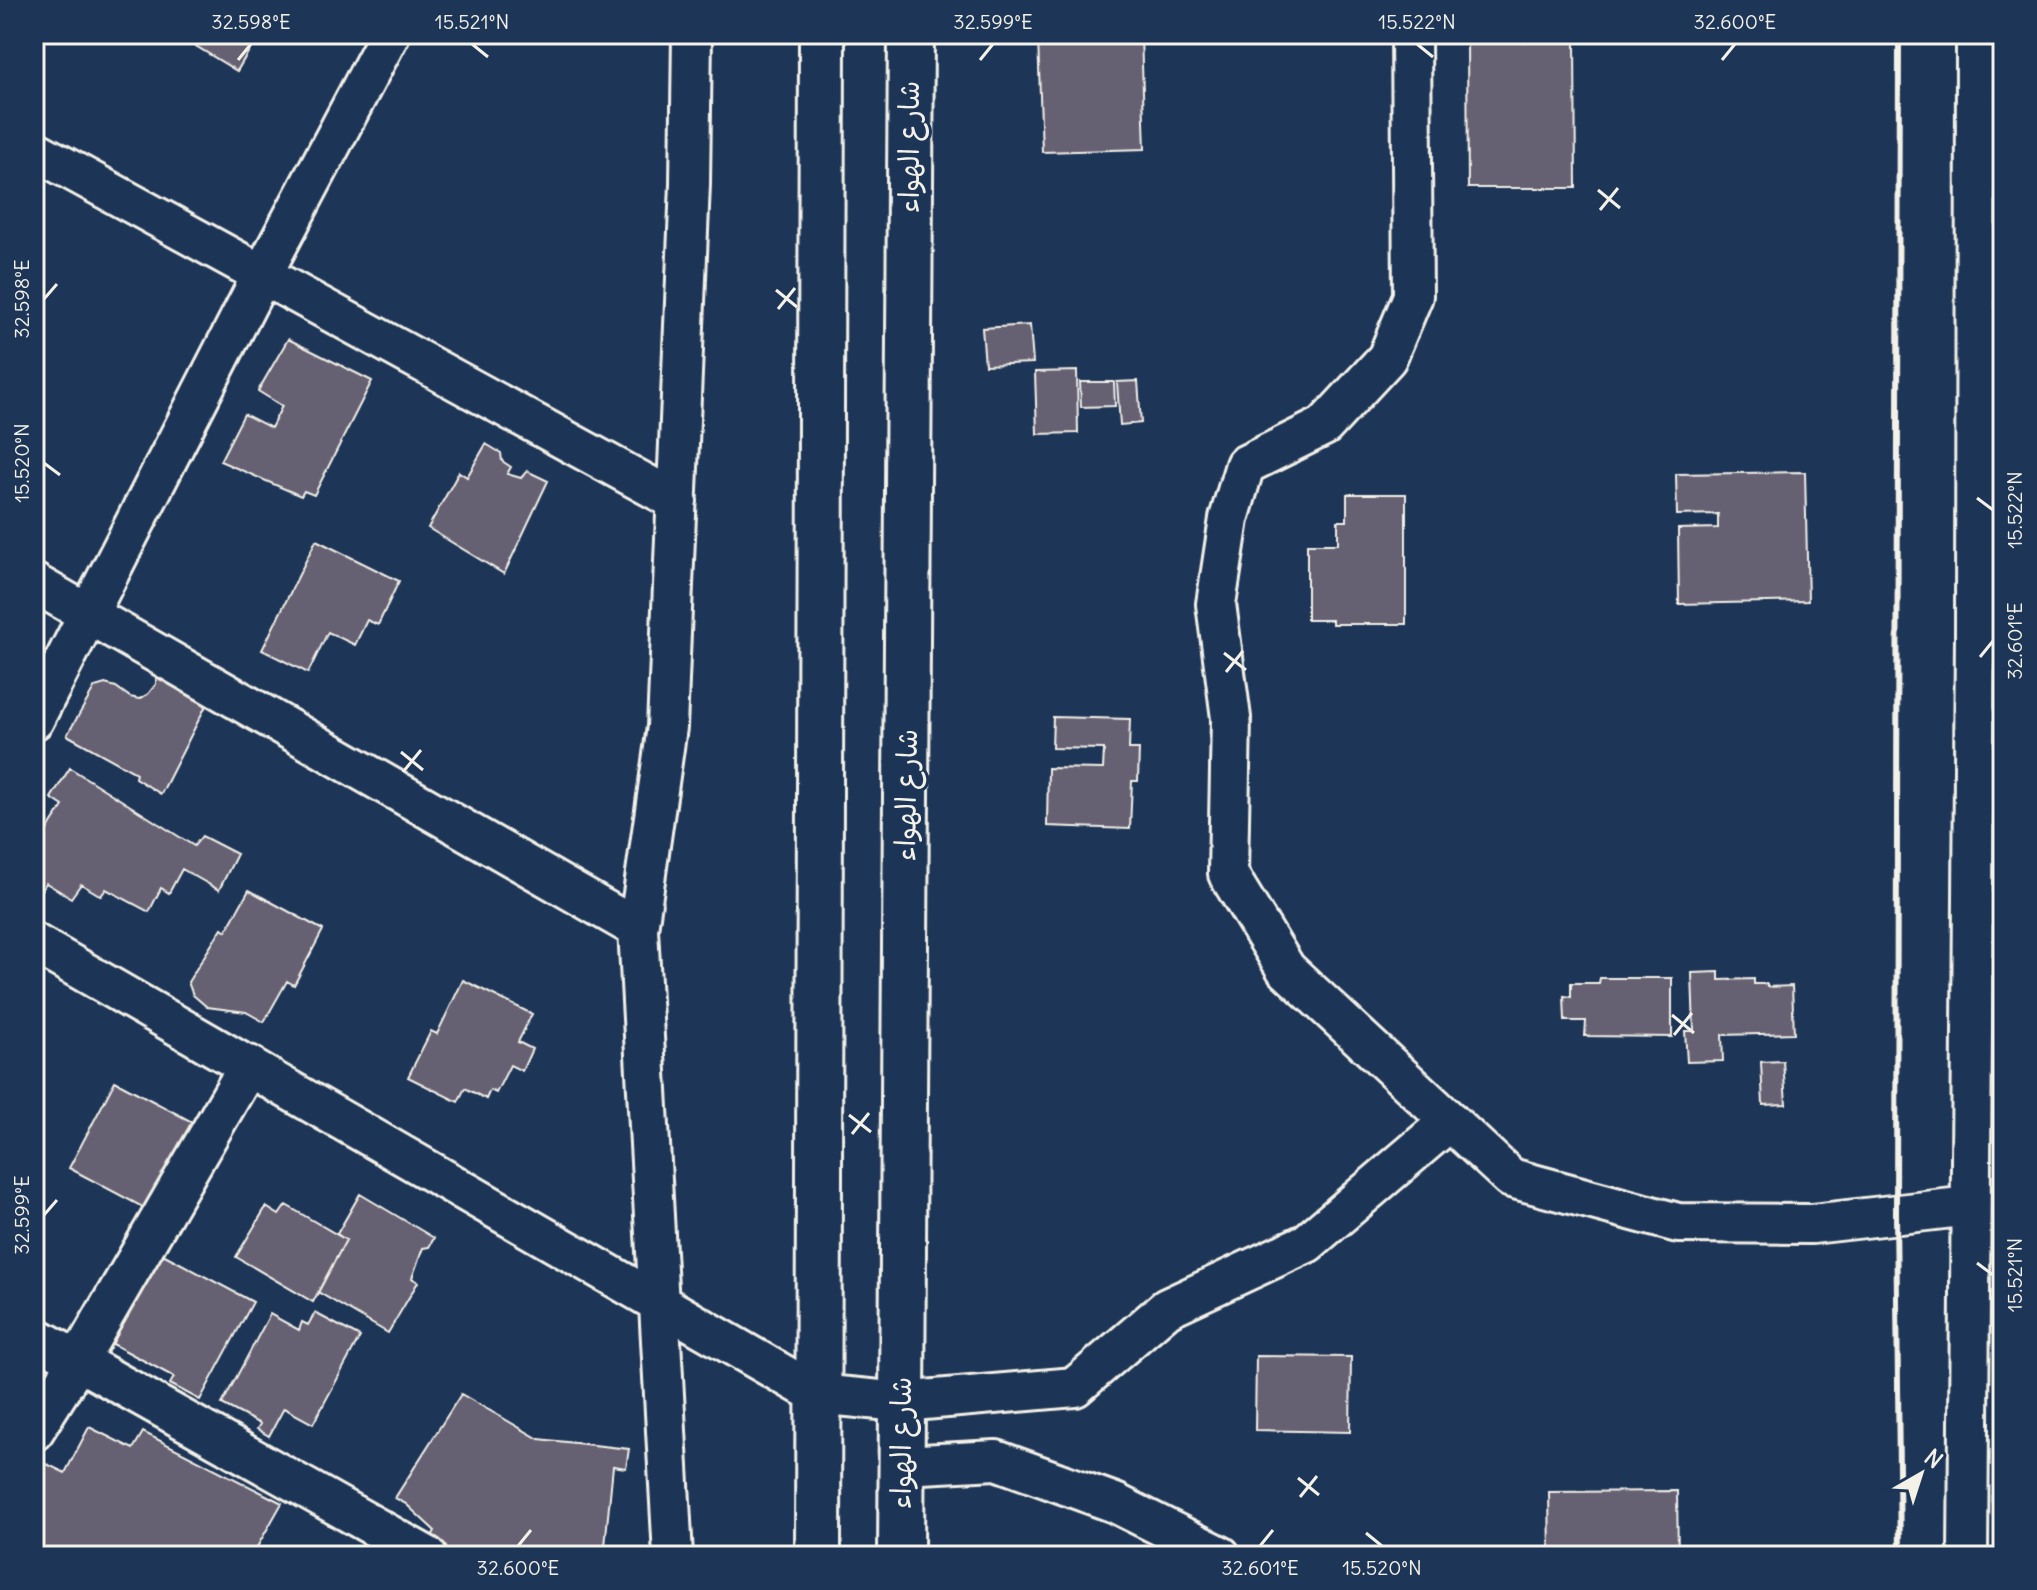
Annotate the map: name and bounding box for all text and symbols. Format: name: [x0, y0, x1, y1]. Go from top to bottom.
text: 32.598°E: [211, 9, 291, 34]
text: 15.521°N: [435, 9, 509, 34]
text: 32.599°E: [953, 9, 1033, 34]
text: 15.522°N: [1378, 9, 1456, 34]
text: 32.600°E: [1694, 9, 1776, 34]
street label: شارع الهواء: [891, 81, 929, 213]
text: 32.598°E: [9, 259, 34, 339]
text: 15.520°N: [9, 423, 34, 503]
text: 15.522°N: [2002, 471, 2027, 549]
text: 32.601°E: [2002, 602, 2027, 680]
street label: شارع الهواء: [887, 729, 927, 861]
text: 32.599°E: [9, 1175, 34, 1255]
text: 15.521°N: [2002, 1238, 2027, 1312]
street label: شارع الهواء: [883, 1377, 921, 1509]
north arrow: [1881, 1434, 1961, 1514]
text: N: [1919, 1443, 1948, 1474]
text: 32.600°E: [477, 1555, 559, 1580]
text: 32.601°E: [1221, 1555, 1299, 1580]
text: 15.520°N: [1342, 1555, 1422, 1580]

